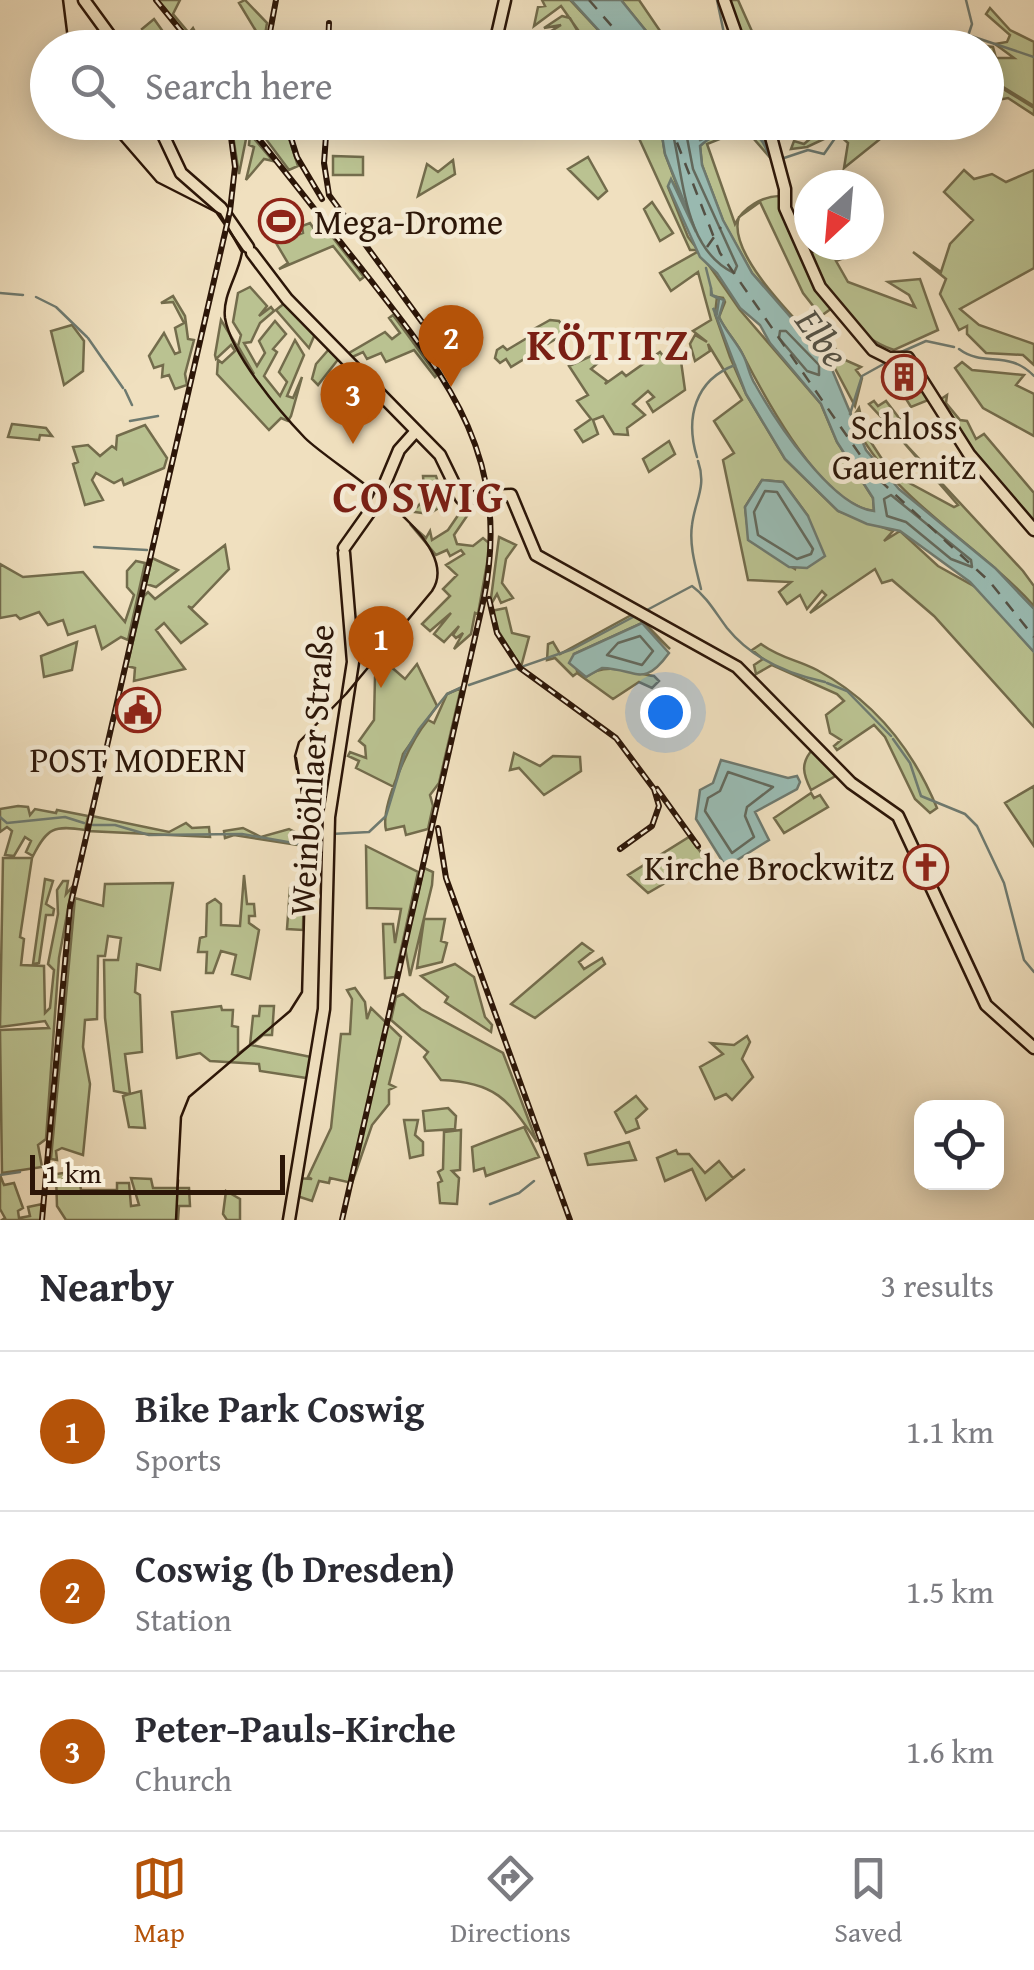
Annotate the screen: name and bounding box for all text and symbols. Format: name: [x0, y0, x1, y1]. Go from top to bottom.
search box: [30, 30, 1004, 140]
text: Search here: [145, 57, 333, 113]
icon: search: [65, 58, 120, 113]
north arrow: [794, 170, 884, 260]
place label: Mega-Drome: [314, 196, 503, 247]
sports icon: Mega-Drome: [258, 198, 304, 244]
water label: Elbe: [782, 295, 863, 378]
pin: 2: [418, 304, 484, 387]
district label: KÖTITZ: [527, 311, 691, 376]
building icon: Schloss Gauernitz: [881, 354, 927, 400]
pin: 3: [320, 362, 386, 444]
place label: Schloss Gauernitz: [832, 401, 976, 492]
district label: COSWIG: [332, 463, 506, 528]
pin: 1: [348, 606, 414, 688]
street label: Weinböhlaer Straße: [275, 623, 347, 917]
public building icon: POST MODERN: [115, 687, 161, 733]
your location: [640, 687, 691, 738]
place label: POST MODERN: [30, 734, 246, 785]
place label: Kirche Brockwitz: [644, 842, 894, 893]
church icon: Kirche Brockwitz: [903, 844, 949, 890]
map controls: [914, 1100, 1004, 1190]
button: locate: [914, 1100, 1004, 1190]
scale bar: [30, 1150, 285, 1194]
text: 1 km: [45, 1152, 102, 1193]
text: Nearby: [40, 1255, 174, 1316]
text: 3 results: [881, 1262, 994, 1309]
text: Bike Park Coswig: [135, 1380, 424, 1436]
text: 1: [64, 1408, 81, 1455]
text: 1.1 km: [906, 1408, 994, 1455]
text: Sports: [135, 1436, 221, 1483]
text: Coswig (b Dresden): [135, 1540, 455, 1596]
text: 2: [64, 1568, 81, 1615]
text: 1.5 km: [906, 1568, 994, 1615]
text: Station: [135, 1596, 232, 1643]
text: Peter-Pauls-Kirche: [135, 1700, 456, 1756]
text: 3: [64, 1728, 81, 1775]
text: 1.6 km: [906, 1728, 994, 1775]
text: Church: [135, 1756, 232, 1803]
tab: Map: [132, 1851, 187, 1952]
tab: Directions: [450, 1851, 571, 1952]
tab: Saved: [834, 1851, 902, 1952]

